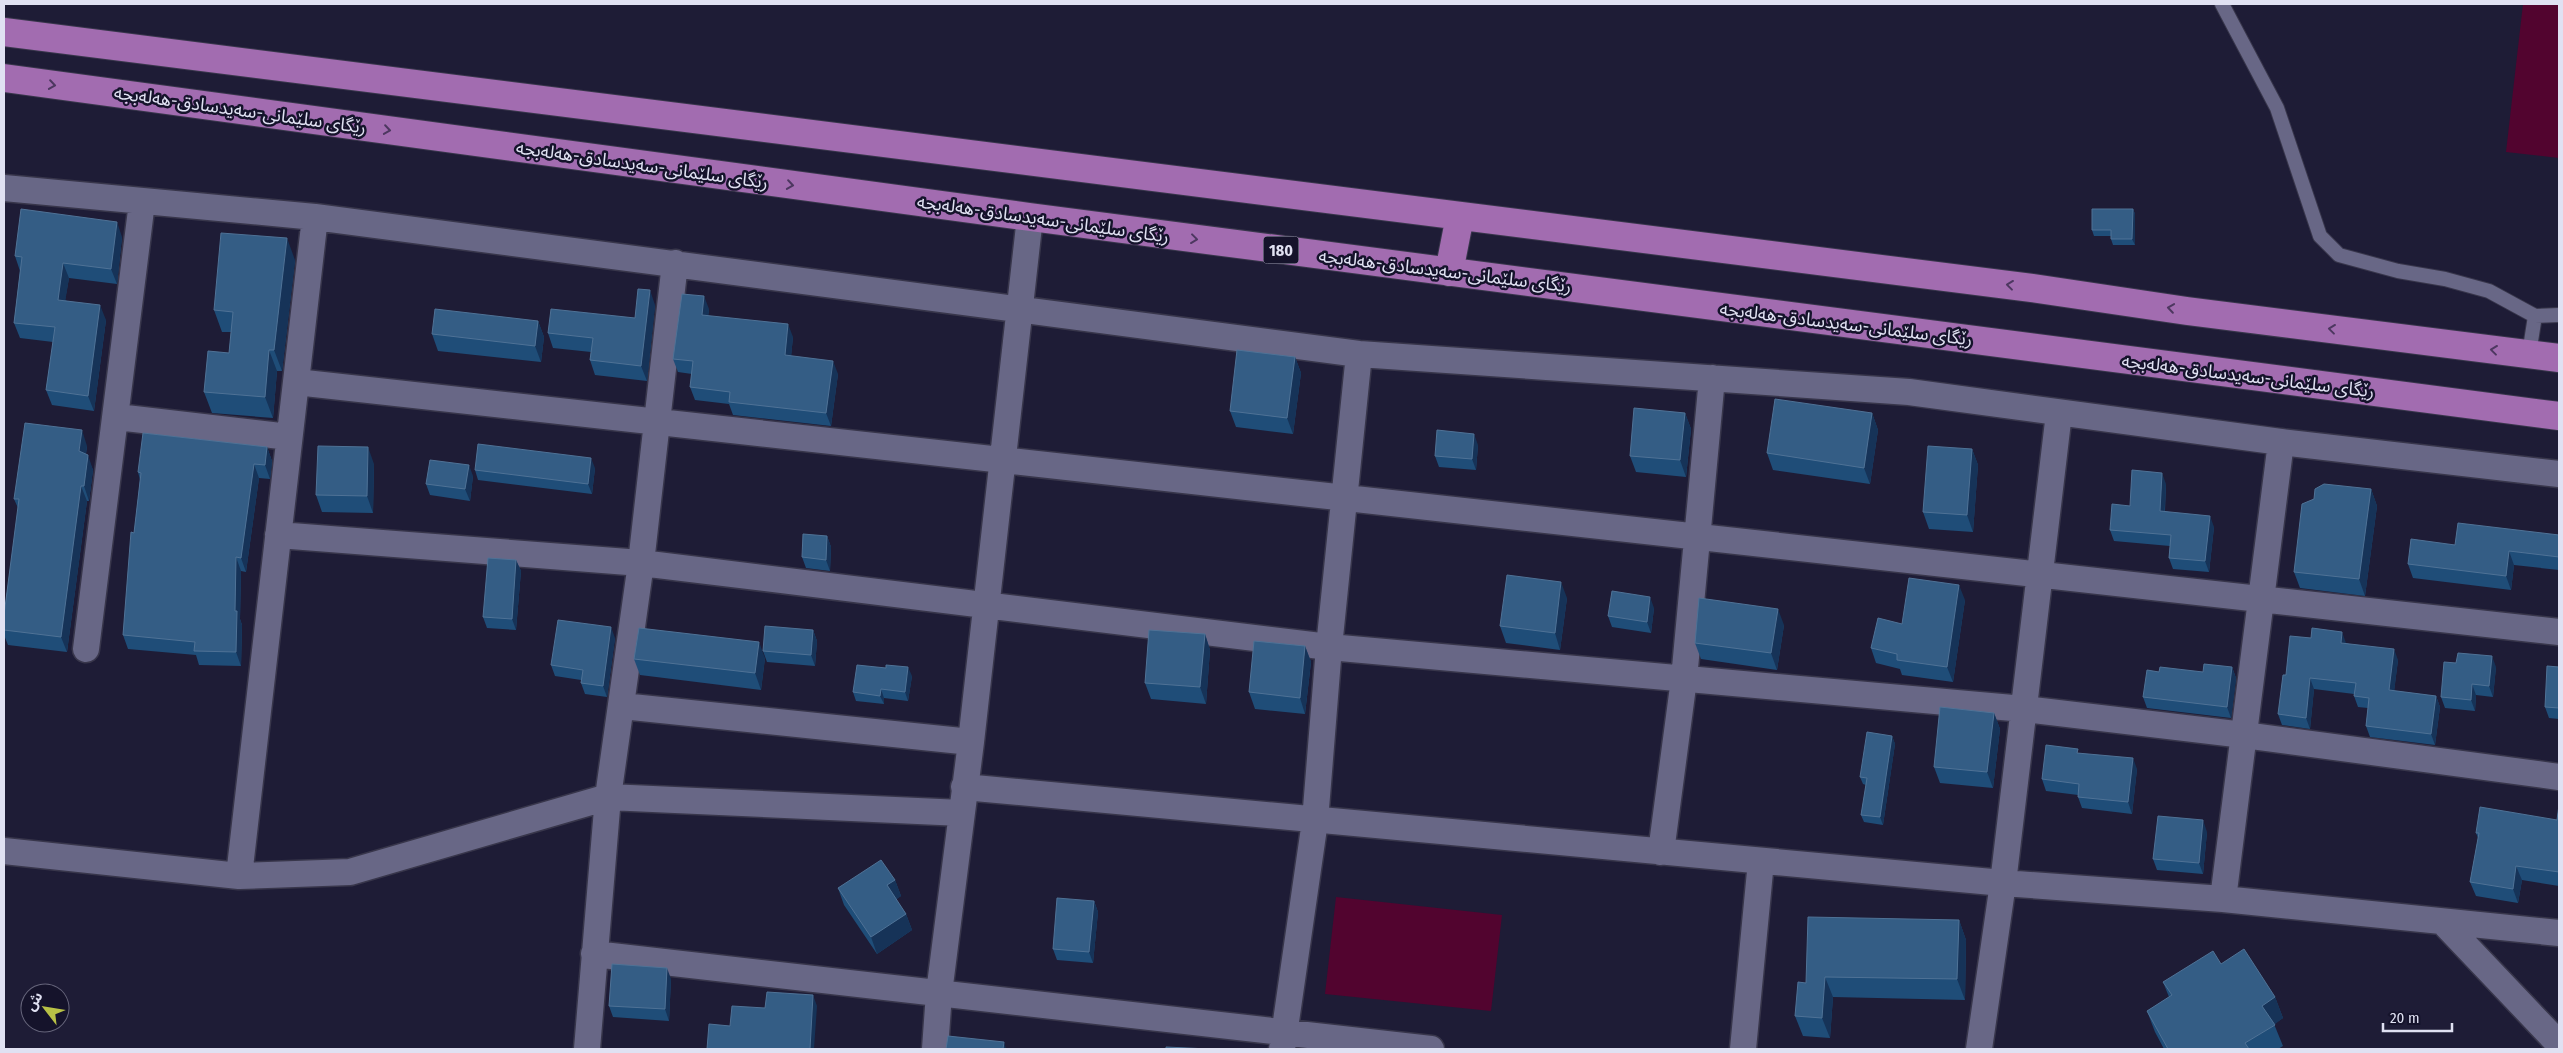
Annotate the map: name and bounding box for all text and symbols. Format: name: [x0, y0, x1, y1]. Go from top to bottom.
one-way arrow: [48, 79, 56, 90]
street label: رێگای سلێمانی-سەیدسادق-هەلەبجە: [113, 81, 367, 139]
one-way arrow: [383, 124, 391, 135]
street label: رێگای سلێمانی-سەیدسادق-هەلەبجە: [515, 136, 769, 194]
one-way arrow: [787, 179, 795, 190]
street label: رێگای سلێمانی-سەیدسادق-هەلەبجە: [916, 190, 1170, 248]
one-way arrow: [1191, 233, 1199, 244]
road number: 180: [1264, 236, 1298, 264]
street label: رێگای سلێمانی-سەیدسادق-هەلەبجە: [1317, 245, 1573, 297]
one-way arrow: [2006, 280, 2014, 291]
street label: رێگای سلێمانی-سەیدسادق-هەلەبجە: [1718, 298, 1974, 350]
one-way arrow: [2167, 304, 2176, 314]
one-way arrow: [2328, 324, 2336, 335]
one-way arrow: [2489, 345, 2497, 356]
street label: رێگای سلێمانی-سەیدسادق-هەلەبجە: [2120, 350, 2376, 402]
north arrow: [20, 983, 70, 1033]
text: ش: [22, 989, 47, 1014]
scale bar: [2383, 1000, 2452, 1032]
text: 20 m: [2390, 1009, 2420, 1027]

